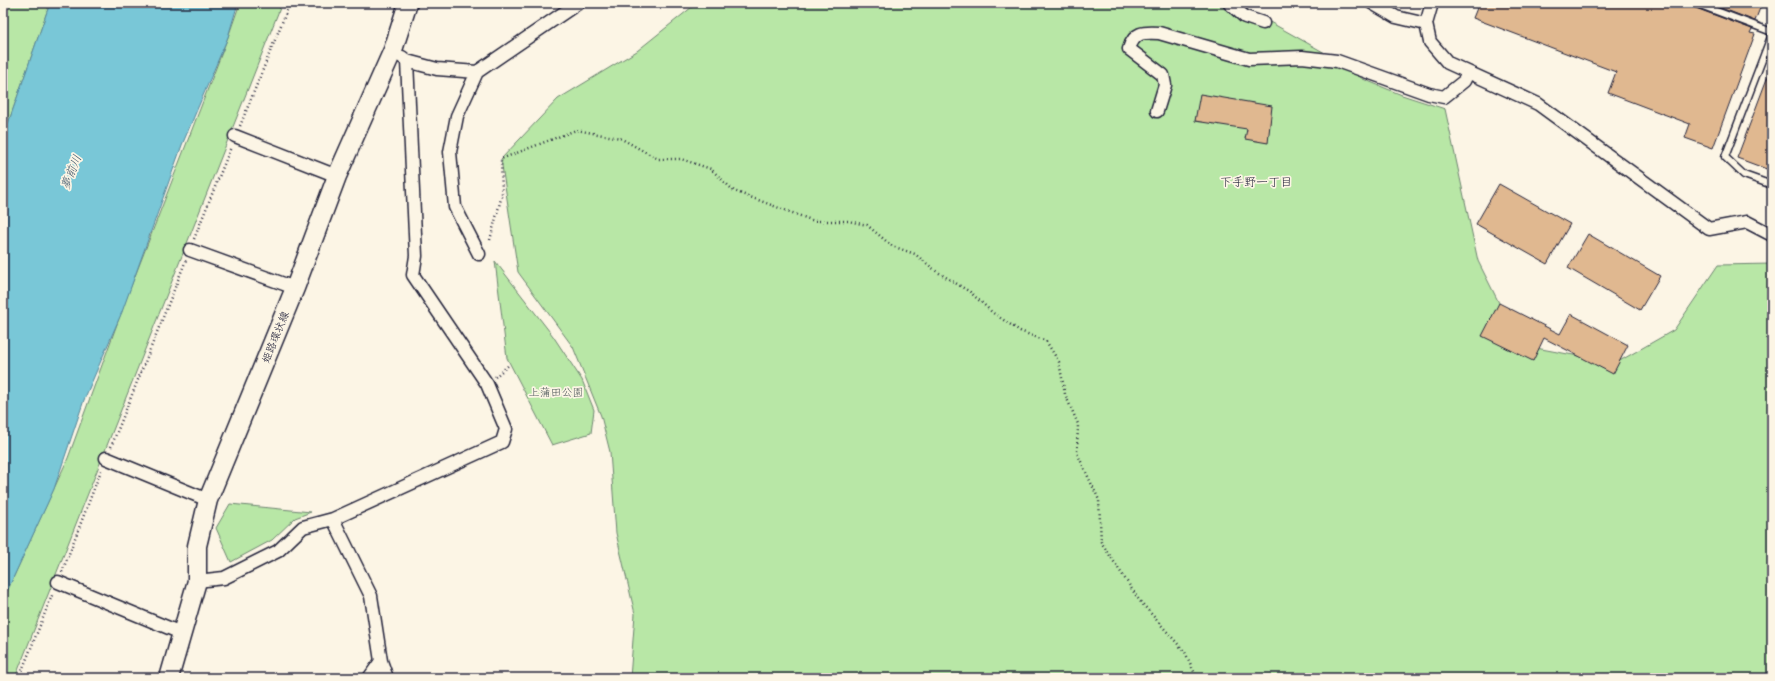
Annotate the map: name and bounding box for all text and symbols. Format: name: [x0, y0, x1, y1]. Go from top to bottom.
water label: 夢前川: [56, 152, 87, 192]
district label: 下手野一丁目: [1220, 173, 1292, 192]
street label: 姫路環状線: [257, 309, 295, 366]
park label: 上蒲田公園: [529, 384, 584, 402]

